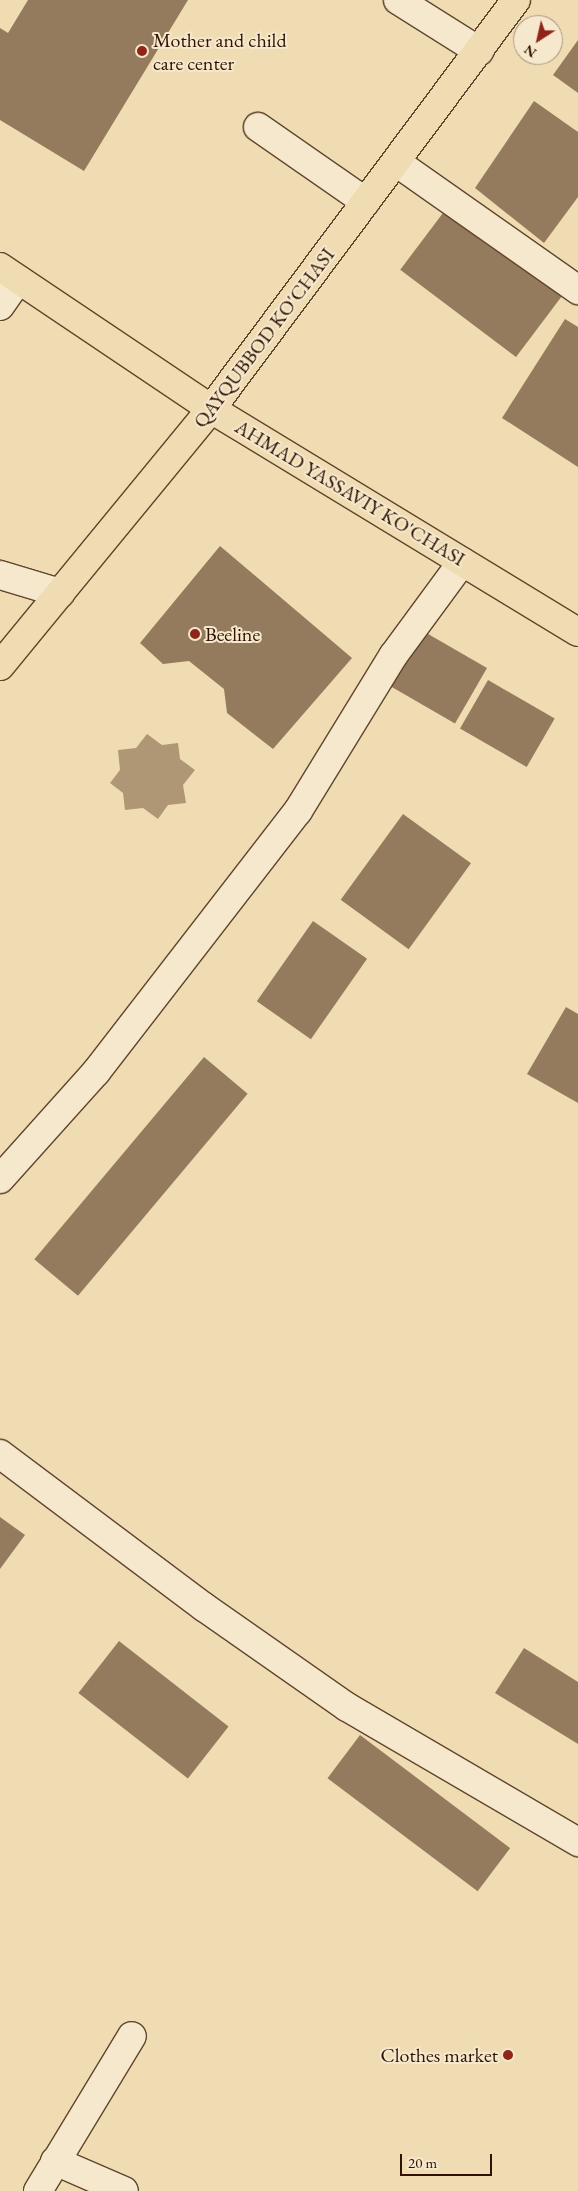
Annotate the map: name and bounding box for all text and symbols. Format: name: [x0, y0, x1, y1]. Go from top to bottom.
north arrow: [513, 15, 563, 65]
place label: Mother and child care center: [153, 28, 286, 75]
text: N: [520, 41, 540, 62]
marker: Mother and child care center: [135, 44, 149, 58]
street label: QAYQUBBOD KO'CHASI: [188, 243, 340, 433]
street label: AHMAD YASSAVIY KO'CHASI: [231, 415, 469, 571]
place label: Beeline: [205, 622, 260, 646]
marker: Beeline: [189, 628, 201, 640]
place label: Clothes market: [381, 2043, 498, 2067]
marker: Clothes market: [502, 2049, 514, 2061]
scale bar: [403, 2144, 496, 2176]
text: 20 m: [408, 2153, 437, 2172]

